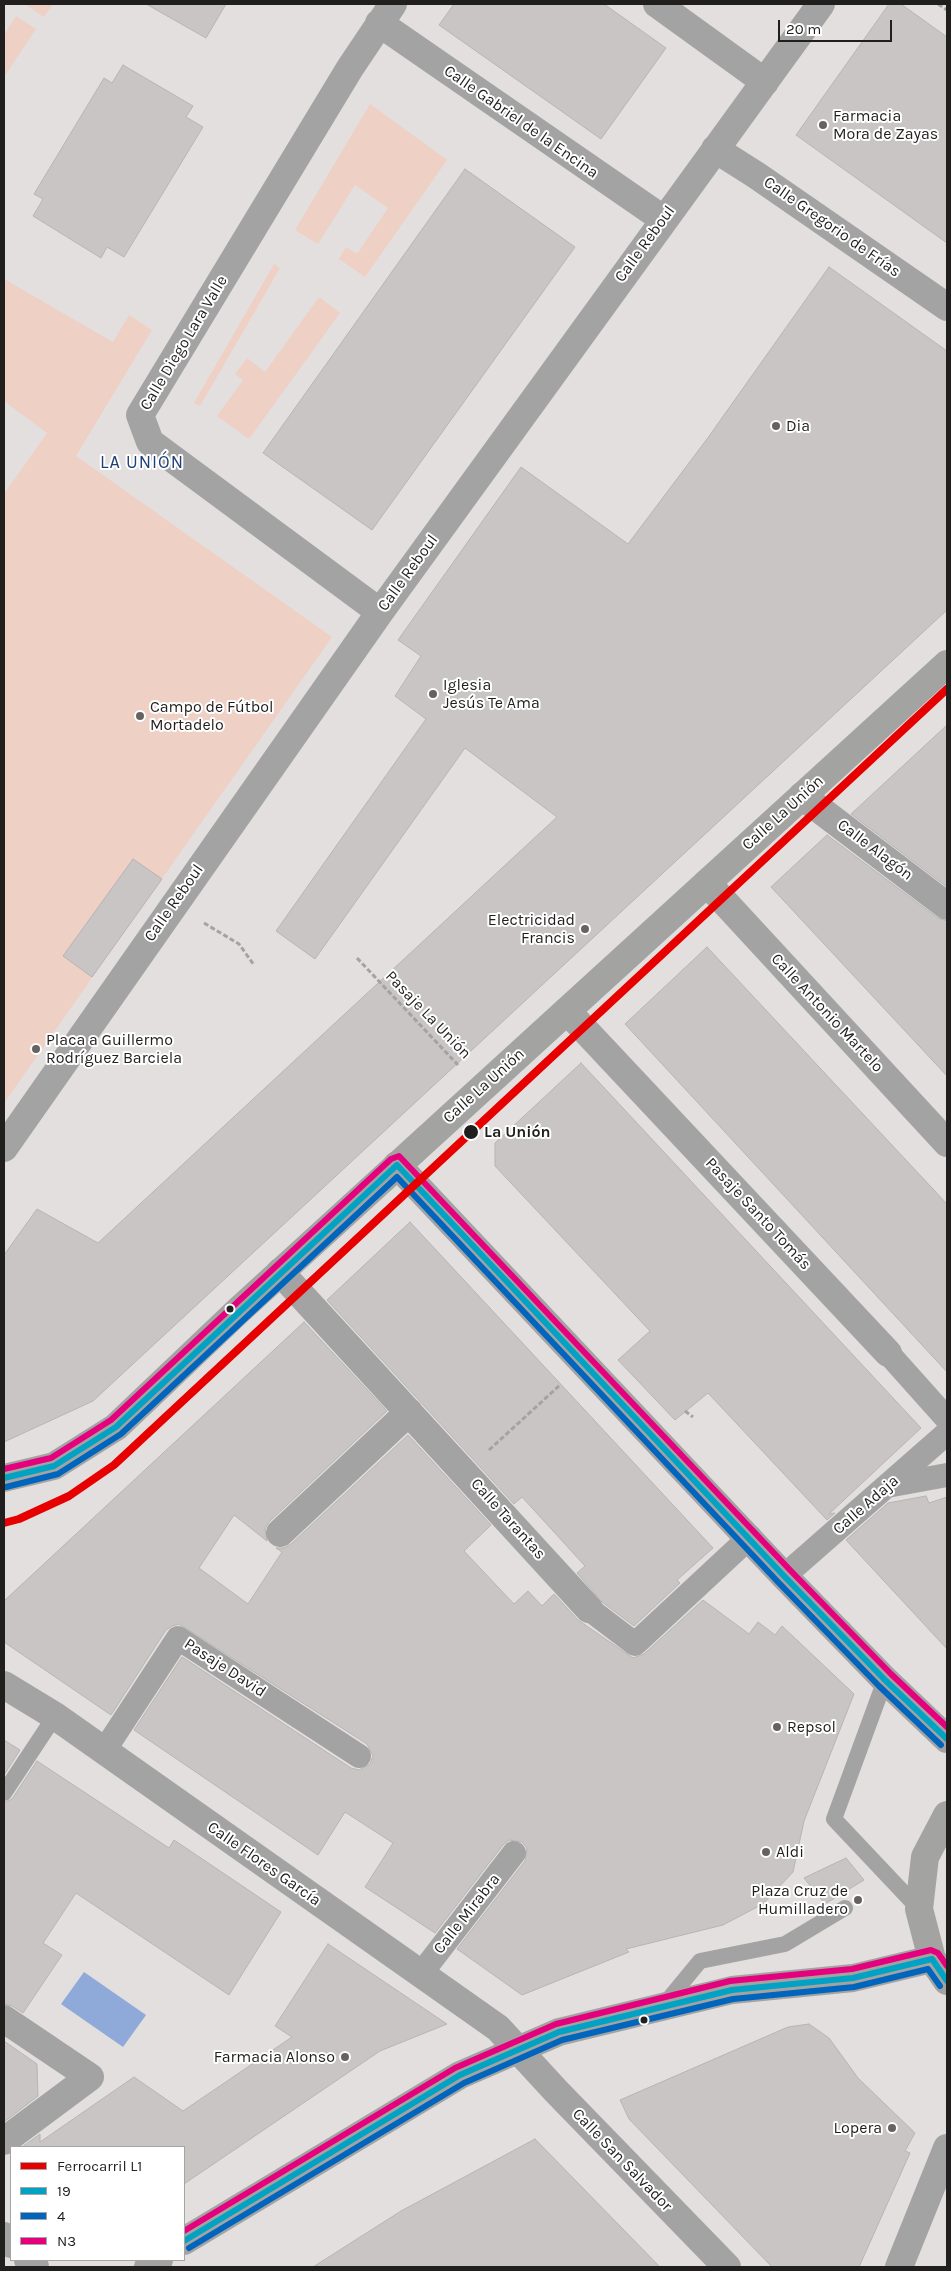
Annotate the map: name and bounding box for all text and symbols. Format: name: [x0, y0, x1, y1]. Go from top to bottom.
scale bar: [781, 10, 895, 42]
text: 20 m: [786, 20, 821, 38]
street label: Calle Gabriel de la Encina: [440, 61, 602, 183]
place label: Farmacia Mora de Zayas: [833, 106, 938, 144]
marker: Farmacia Mora de Zayas: [817, 119, 829, 131]
street label: Calle Gregorio de Frías: [760, 173, 904, 281]
street label: Calle Reboul: [611, 202, 679, 286]
street label: Calle Diego Lara Valle: [136, 272, 232, 414]
place label: Dia: [786, 416, 810, 436]
marker: Dia: [770, 420, 782, 432]
district label: LA UNIÓN: [99, 452, 185, 474]
street label: Calle Reboul: [374, 531, 442, 615]
place label: Iglesia Jesús Te Ama: [443, 675, 540, 713]
marker: Iglesia Jesús Te Ama: [427, 688, 439, 700]
place label: Campo de Fútbol Mortadelo: [150, 697, 273, 735]
marker: Campo de Fútbol Mortadelo: [134, 710, 146, 722]
street label: Calle La Unión: [738, 771, 828, 855]
street label: Calle Alagón: [833, 815, 917, 885]
street label: Calle Reboul: [140, 861, 208, 945]
place label: Electricidad Francis: [488, 910, 575, 948]
marker: Electricidad Francis: [579, 923, 591, 935]
street label: Calle Antonio Martelo: [767, 949, 887, 1077]
street label: Pasaje La Unión: [381, 967, 475, 1063]
place label: Placa a Guillermo Rodríguez Barciela: [46, 1030, 182, 1068]
marker: Placa a Guillermo Rodríguez Barciela: [30, 1043, 42, 1055]
street label: Calle La Unión: [439, 1044, 529, 1128]
place label: La Unión: [484, 1122, 551, 1142]
marker: La Unión: [462, 1123, 480, 1141]
street label: Pasaje Santo Tomás: [701, 1154, 815, 1274]
unlabelled marker: [225, 1304, 235, 1314]
street label: Calle Adaja: [829, 1471, 903, 1539]
street label: Calle Tarantas: [467, 1474, 549, 1564]
street label: Pasaje David: [181, 1634, 269, 1702]
place label: Repsol: [787, 1717, 836, 1737]
marker: Repsol: [771, 1721, 783, 1733]
street label: Calle Flores García: [204, 1818, 324, 1910]
place label: Aldi: [776, 1842, 804, 1862]
marker: Aldi: [760, 1846, 772, 1858]
street label: Calle Mirabra: [430, 1870, 504, 1958]
place label: Plaza Cruz de Humilladero: [751, 1881, 848, 1919]
marker: Plaza Cruz de Humilladero: [852, 1894, 864, 1906]
unlabelled marker: [639, 2015, 649, 2025]
place label: Farmacia Alonso: [214, 2047, 335, 2067]
marker: Farmacia Alonso: [339, 2051, 351, 2063]
street label: Calle San Salvador: [568, 2105, 676, 2215]
place label: Lopera: [834, 2118, 882, 2138]
marker: Lopera: [886, 2122, 898, 2134]
legend: [10, 2146, 185, 2261]
text: Ferrocarril L1: [57, 2157, 142, 2175]
text: 19: [57, 2182, 71, 2200]
text: 4: [57, 2207, 65, 2225]
text: N3: [57, 2232, 76, 2250]

